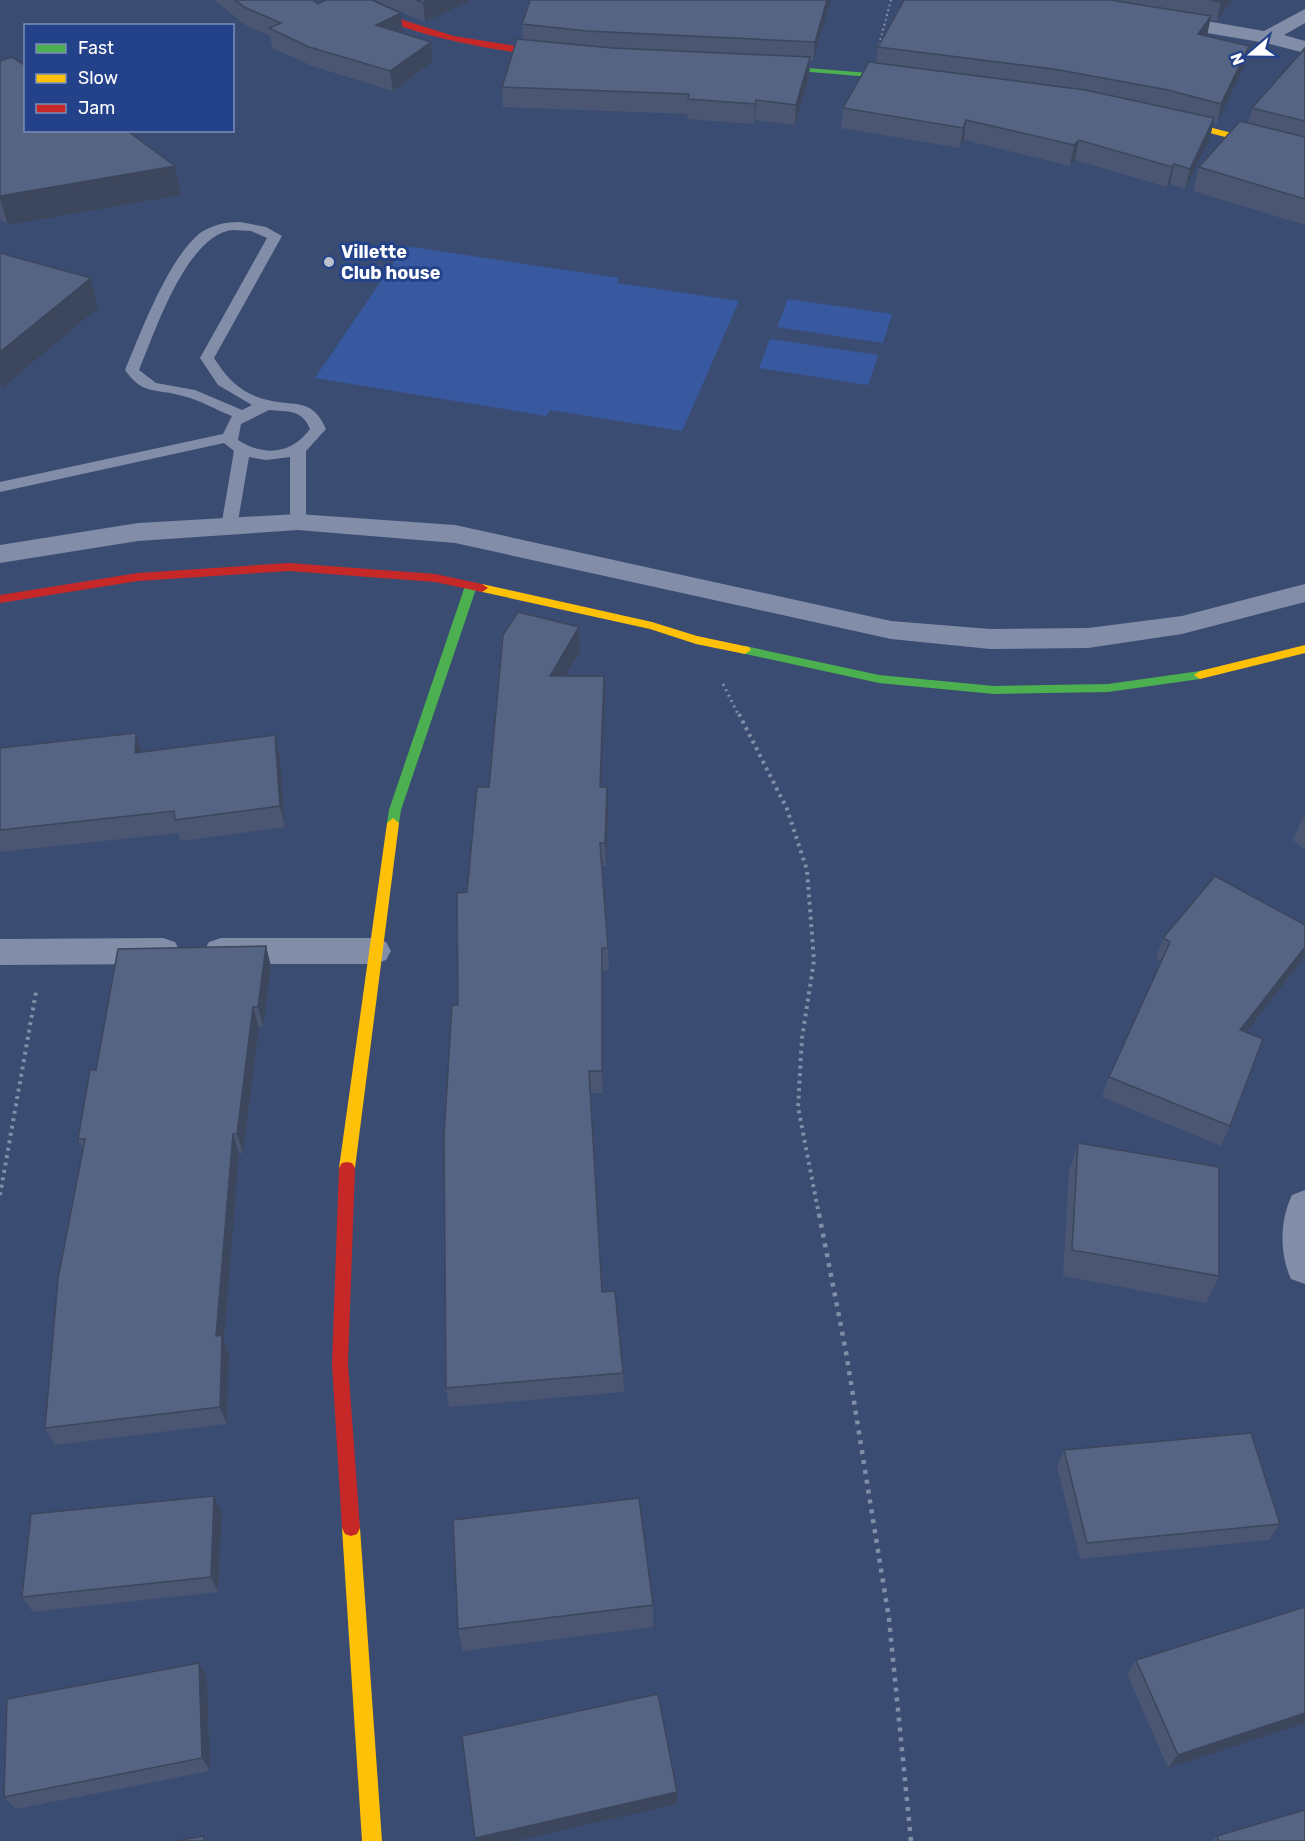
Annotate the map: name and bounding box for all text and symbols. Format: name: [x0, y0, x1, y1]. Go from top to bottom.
legend: [24, 24, 234, 132]
north arrow: [1221, 24, 1281, 84]
text: Fast: [78, 37, 114, 59]
text: N: [1226, 50, 1248, 68]
text: Slow: [78, 67, 118, 89]
text: Jam: [78, 97, 115, 119]
place label: Villette Club house: [341, 241, 441, 284]
marker: Villette Club house: [322, 255, 336, 269]

